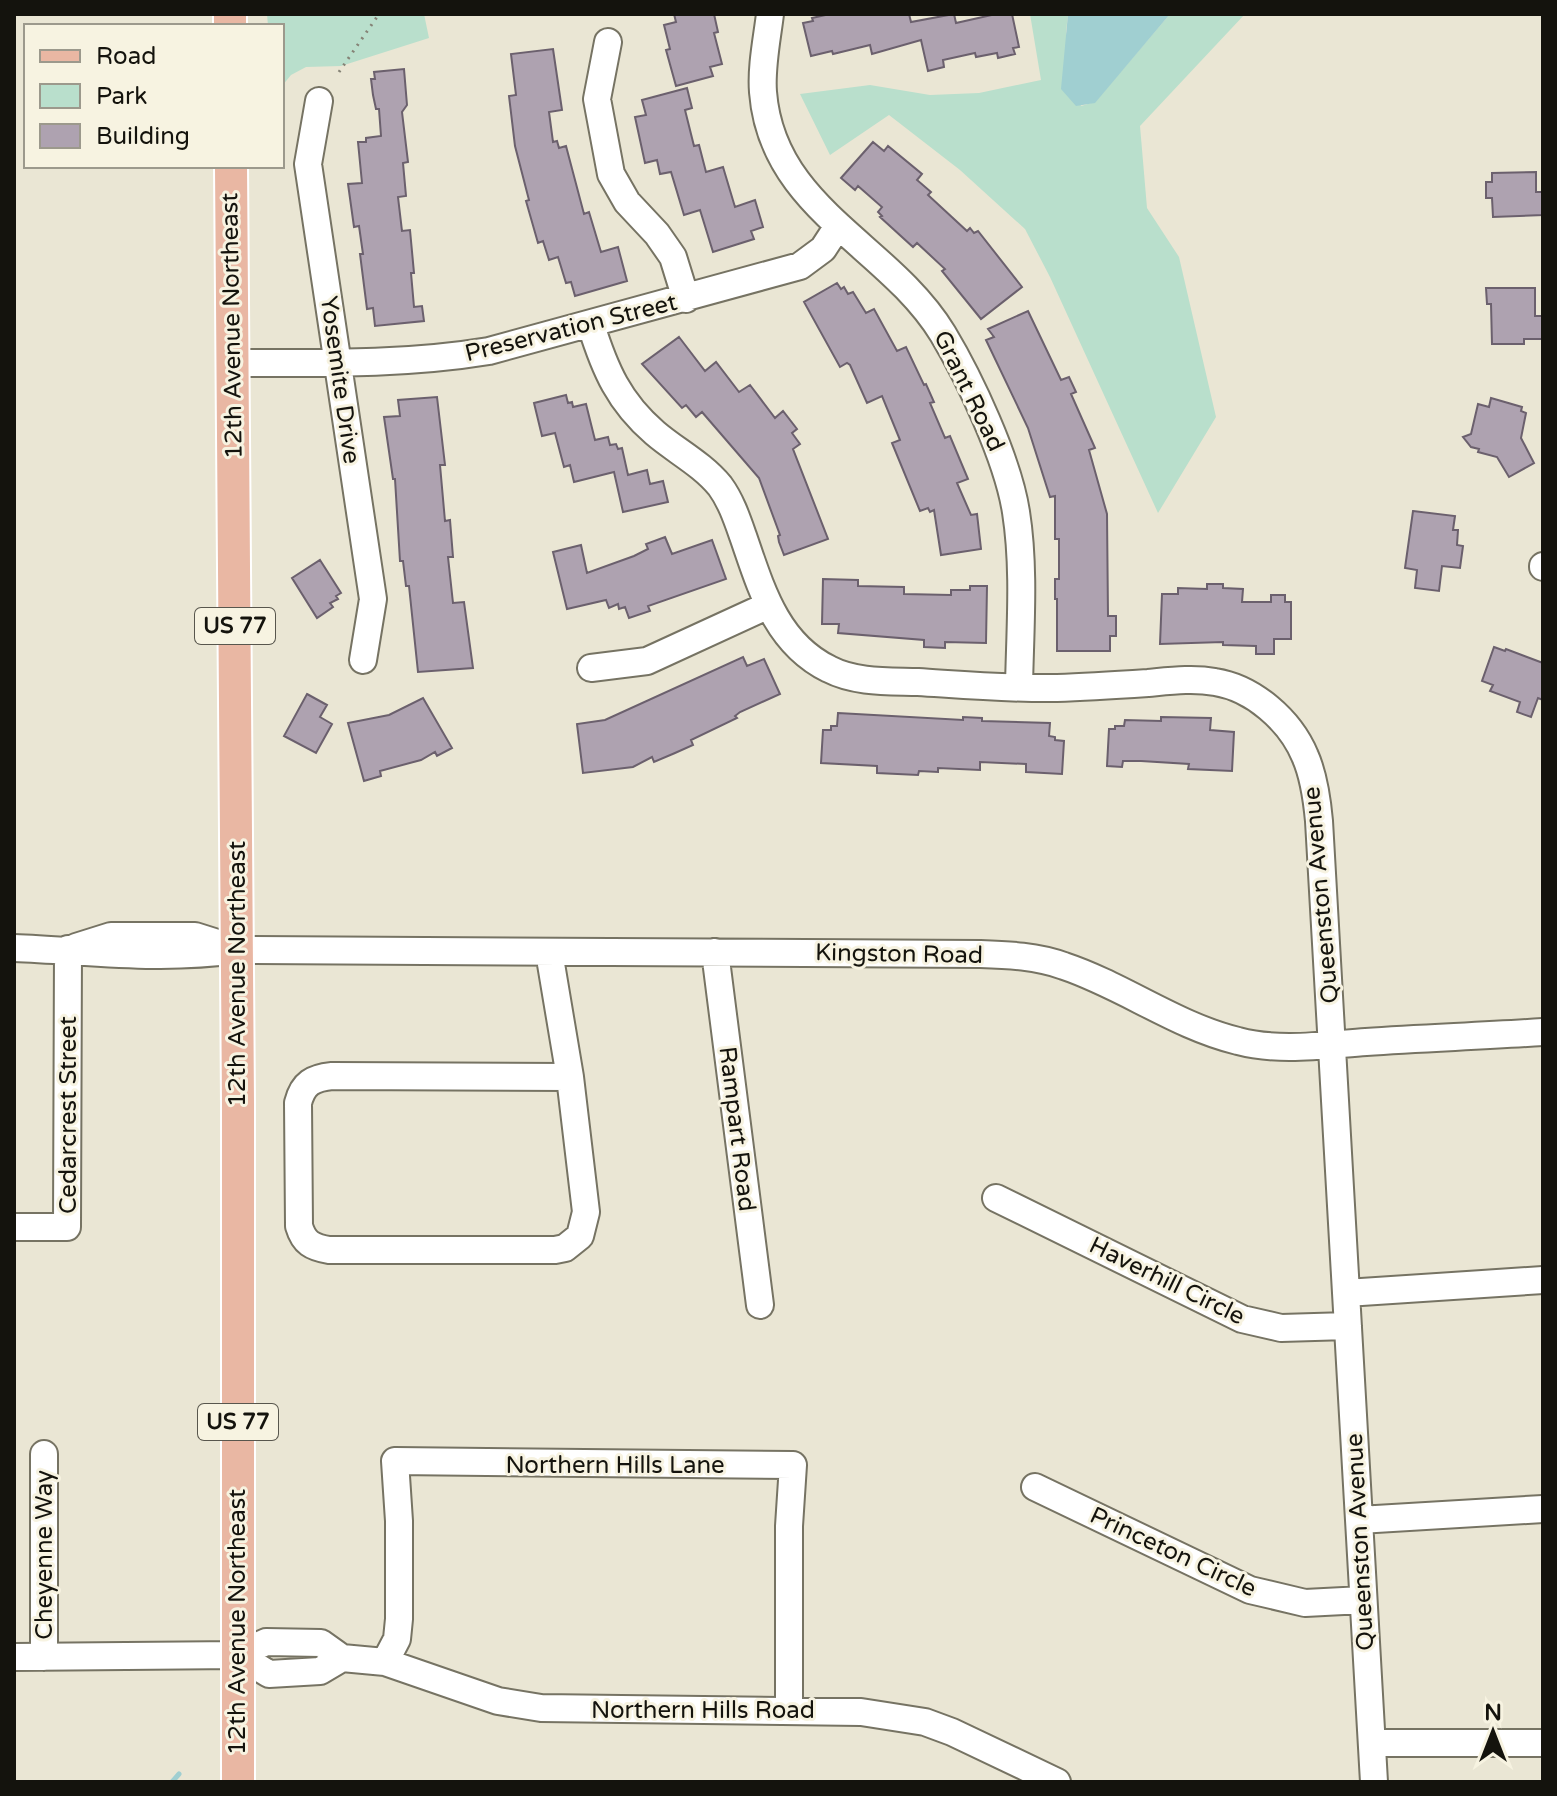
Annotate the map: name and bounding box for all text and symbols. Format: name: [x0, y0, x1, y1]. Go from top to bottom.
legend: [24, 24, 284, 168]
text: Road: [96, 42, 156, 71]
text: Park: [96, 82, 147, 111]
text: Building: [96, 122, 190, 151]
street label: 12th Avenue Northeast: [215, 193, 249, 459]
street label: Preservation Street: [462, 288, 680, 368]
street label: Yosemite Drive: [314, 294, 366, 466]
street label: Grant Road: [927, 326, 1011, 456]
road number: US 77: [195, 608, 275, 644]
street label: Queenston Avenue: [1297, 785, 1345, 1005]
street label: 12th Avenue Northeast: [223, 841, 252, 1107]
street label: Kingston Road: [815, 938, 983, 970]
street label: Cedarcrest Street: [54, 1016, 83, 1214]
street label: Rampart Road: [712, 1045, 762, 1213]
street label: Haverhill Circle: [1085, 1231, 1249, 1331]
road number: US 77: [198, 1404, 278, 1440]
street label: Queenston Avenue: [1340, 1433, 1380, 1651]
street label: Northern Hills Lane: [505, 1451, 725, 1480]
street label: Cheyenne Way: [30, 1470, 59, 1640]
street label: 12th Avenue Northeast: [223, 1489, 252, 1755]
street label: Princeton Circle: [1085, 1501, 1261, 1603]
north arrow: [1453, 1692, 1533, 1772]
street label: Northern Hills Road: [591, 1696, 815, 1725]
text: N: [1484, 1700, 1502, 1726]

